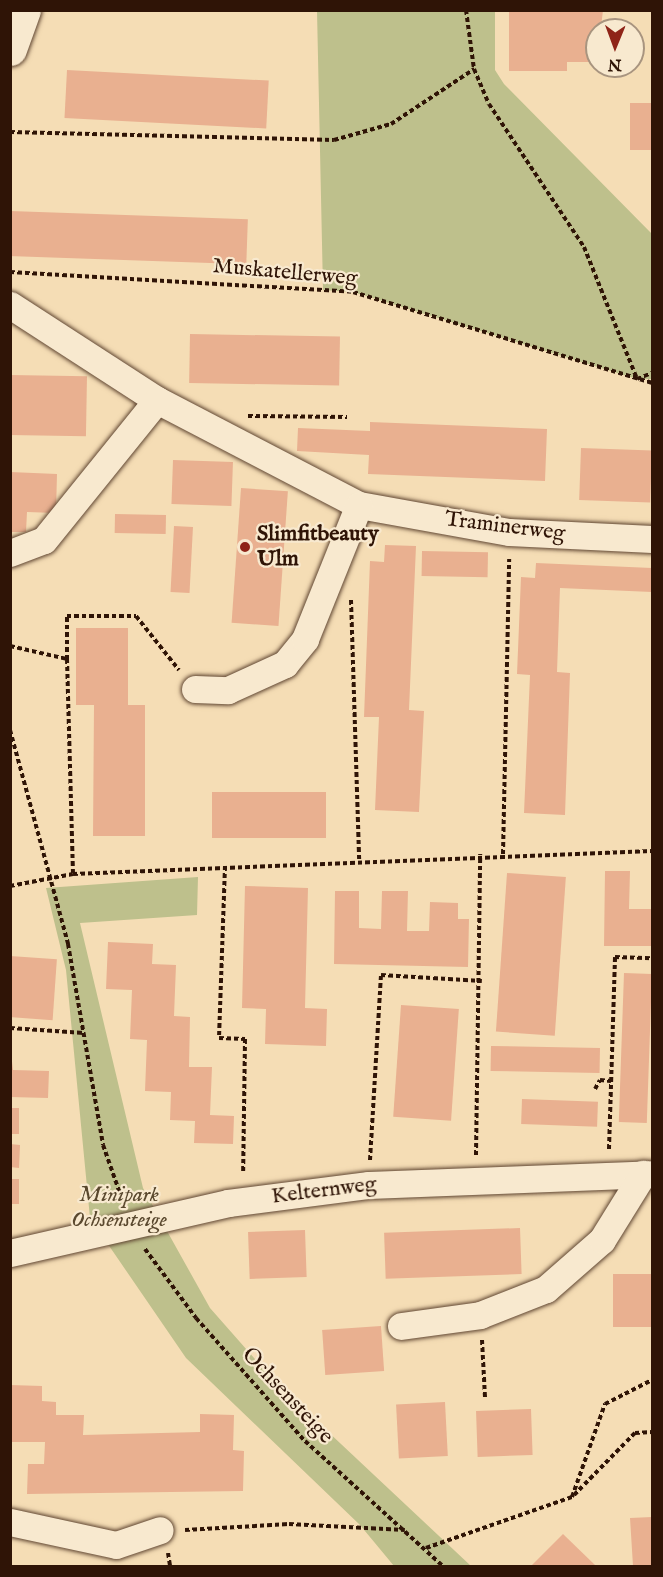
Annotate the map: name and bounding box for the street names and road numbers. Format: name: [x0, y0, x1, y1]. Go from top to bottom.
street label: Muskatellerweg: [212, 254, 358, 292]
street label: Traminerweg: [443, 507, 567, 547]
street label: Kelternweg: [270, 1171, 378, 1211]
street label: Ochsensteige: [236, 1342, 338, 1450]

